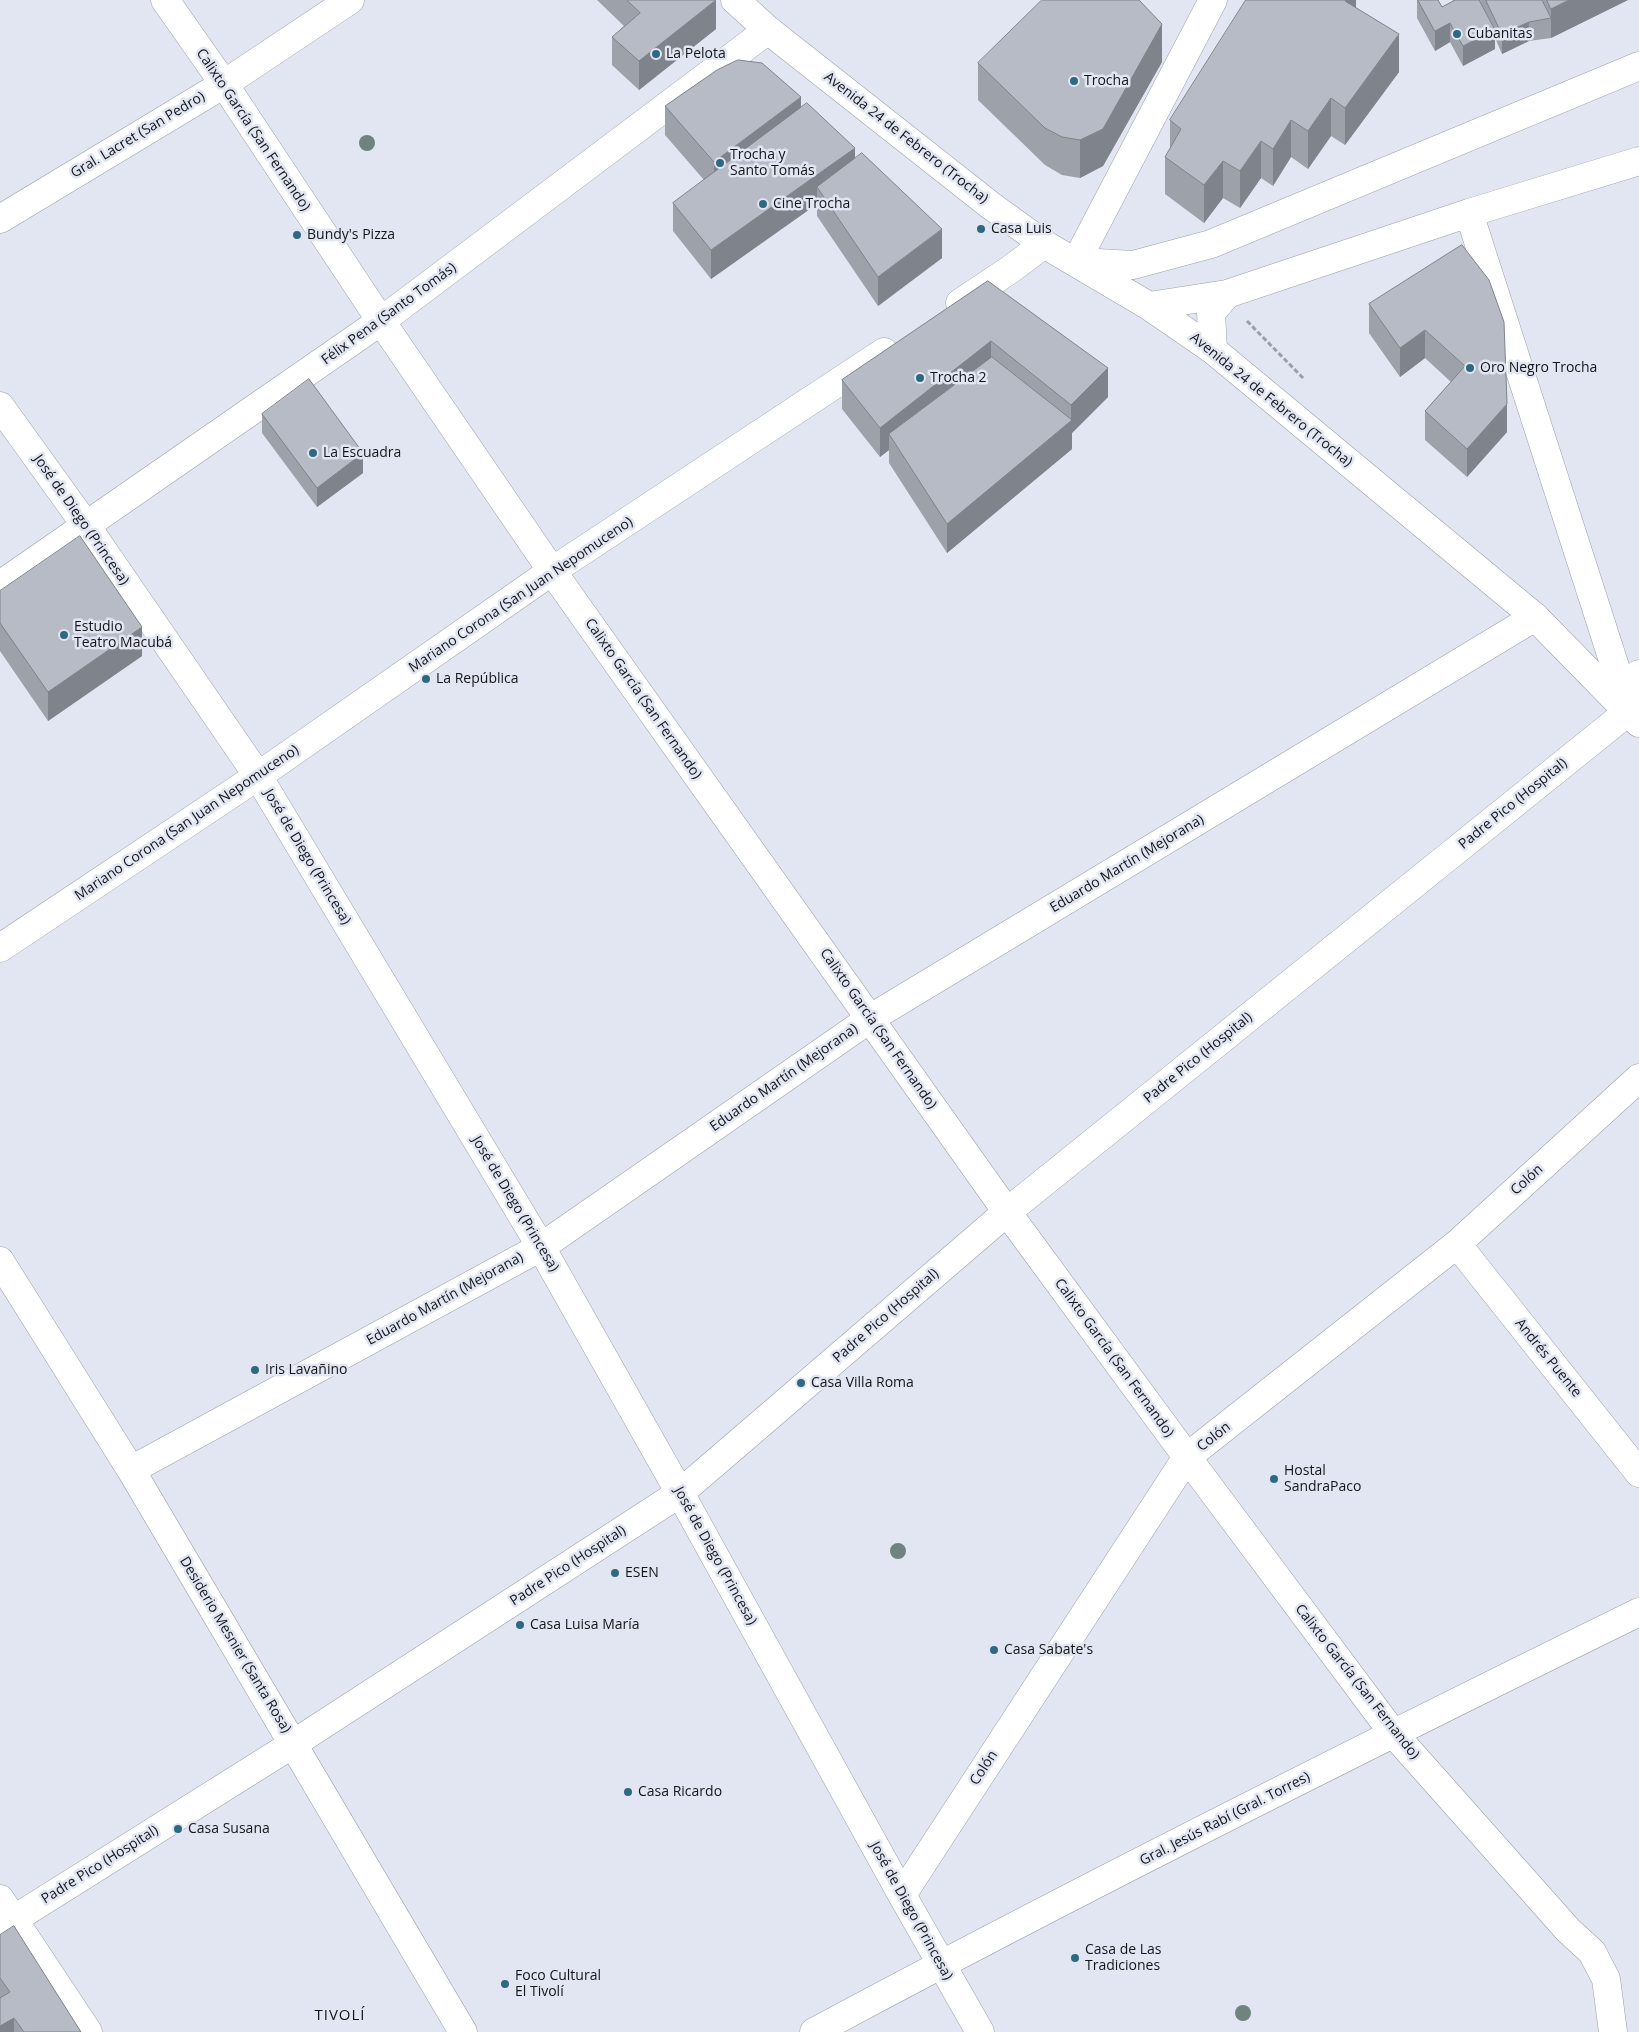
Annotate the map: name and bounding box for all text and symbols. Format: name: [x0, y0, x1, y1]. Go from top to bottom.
place label: Cubanitas: [1467, 26, 1532, 42]
marker: Cubanitas: [1451, 28, 1463, 40]
street label: Calixto García (San Fernando): [192, 46, 314, 214]
place label: La Pelota: [666, 46, 726, 62]
marker: La Pelota: [650, 48, 662, 60]
street label: Avenida 24 de Febrero (Trocha): [821, 69, 991, 207]
place label: Trocha: [1084, 73, 1129, 89]
marker: Trocha: [1068, 75, 1080, 87]
street label: Gral. Lacret (San Pedro): [68, 88, 208, 182]
place label: Trocha y Santo Tomás: [730, 147, 815, 180]
marker: Trocha y Santo Tomás: [714, 157, 726, 169]
place label: Cine Trocha: [773, 196, 850, 212]
marker: Cine Trocha: [757, 198, 769, 210]
place label: Casa Luis: [991, 221, 1052, 237]
marker: Casa Luis: [975, 223, 987, 235]
place label: Bundy's Pizza: [307, 227, 395, 243]
marker: Bundy's Pizza: [291, 229, 303, 241]
street label: Félix Pena (Santo Tomás): [318, 260, 460, 368]
street label: Avenida 24 de Febrero (Trocha): [1187, 329, 1355, 471]
place label: Oro Negro Trocha: [1480, 360, 1597, 376]
marker: Oro Negro Trocha: [1464, 362, 1476, 374]
place label: Trocha 2: [930, 370, 987, 386]
marker: Trocha 2: [914, 372, 926, 384]
place label: La Escuadra: [323, 445, 401, 461]
marker: La Escuadra: [307, 447, 319, 459]
street label: José de Diego (Princesa): [30, 452, 132, 588]
street label: Mariano Corona (San Juan Nepomuceno): [406, 514, 636, 676]
street label: Calixto García (San Fernando): [581, 616, 705, 782]
place label: Estudio Teatro Macubá: [74, 619, 172, 652]
marker: Estudio Teatro Macubá: [58, 629, 70, 641]
place label: La República: [436, 671, 518, 687]
marker: La República: [420, 673, 432, 685]
street label: Mariano Corona (San Juan Nepomuceno): [72, 742, 302, 904]
street label: Padre Pico (Hospital): [1455, 755, 1571, 853]
street label: José de Diego (Princesa): [260, 786, 354, 928]
street label: Eduardo Martín (Mejorana): [1047, 811, 1207, 917]
street label: Calixto García (San Fernando): [816, 946, 940, 1112]
street label: Padre Pico (Hospital): [1140, 1009, 1256, 1107]
street label: Eduardo Martín (Mejorana): [707, 1021, 861, 1135]
street label: José de Diego (Princesa): [468, 1133, 562, 1275]
street label: Colón: [1507, 1161, 1547, 1199]
street label: Eduardo Martín (Mejorana): [364, 1249, 526, 1349]
street label: Padre Pico (Hospital): [830, 1265, 942, 1367]
street label: Calixto García (San Fernando): [1051, 1275, 1177, 1441]
street label: Andrés Puente: [1511, 1315, 1585, 1401]
place label: Iris Lavañino: [265, 1362, 347, 1378]
marker: Iris Lavañino: [249, 1364, 261, 1376]
place label: Casa Villa Roma: [811, 1375, 914, 1391]
marker: Casa Villa Roma: [795, 1377, 807, 1389]
street label: Colón: [1194, 1419, 1234, 1455]
place label: Hostal SandraPaco: [1284, 1463, 1361, 1495]
marker: Hostal SandraPaco: [1268, 1473, 1280, 1485]
street label: José de Diego (Princesa): [670, 1484, 760, 1628]
street label: Padre Pico (Hospital): [507, 1522, 629, 1610]
street label: Desiderio Mesnier (Santa Rosa): [176, 1554, 294, 1736]
place label: ESEN: [625, 1565, 659, 1581]
marker: ESEN: [609, 1567, 621, 1579]
street label: Calixto García (San Fernando): [1291, 1601, 1423, 1763]
place label: Casa Luisa María: [530, 1617, 640, 1633]
marker: Casa Luisa María: [514, 1619, 526, 1631]
place label: Casa Sabate's: [1004, 1642, 1093, 1658]
marker: Casa Sabate's: [988, 1644, 1000, 1656]
street label: Colón: [967, 1748, 1001, 1788]
street label: Gral. Jesús Rabí (Gral. Torres): [1137, 1769, 1313, 1869]
place label: Casa Ricardo: [638, 1784, 722, 1800]
marker: Casa Ricardo: [622, 1786, 634, 1798]
place label: Casa Susana: [188, 1821, 270, 1837]
street label: Padre Pico (Hospital): [38, 1822, 162, 1908]
marker: Casa Susana: [172, 1823, 184, 1835]
street label: José de Diego (Princesa): [866, 1839, 956, 1983]
place label: Casa de Las Tradiciones: [1085, 1942, 1162, 1974]
marker: Casa de Las Tradiciones: [1069, 1952, 1081, 1964]
place label: Foco Cultural El Tivolí: [515, 1968, 601, 2000]
marker: Foco Cultural El Tivolí: [499, 1978, 511, 1990]
district label: TIVOLÍ: [314, 2007, 366, 2025]

